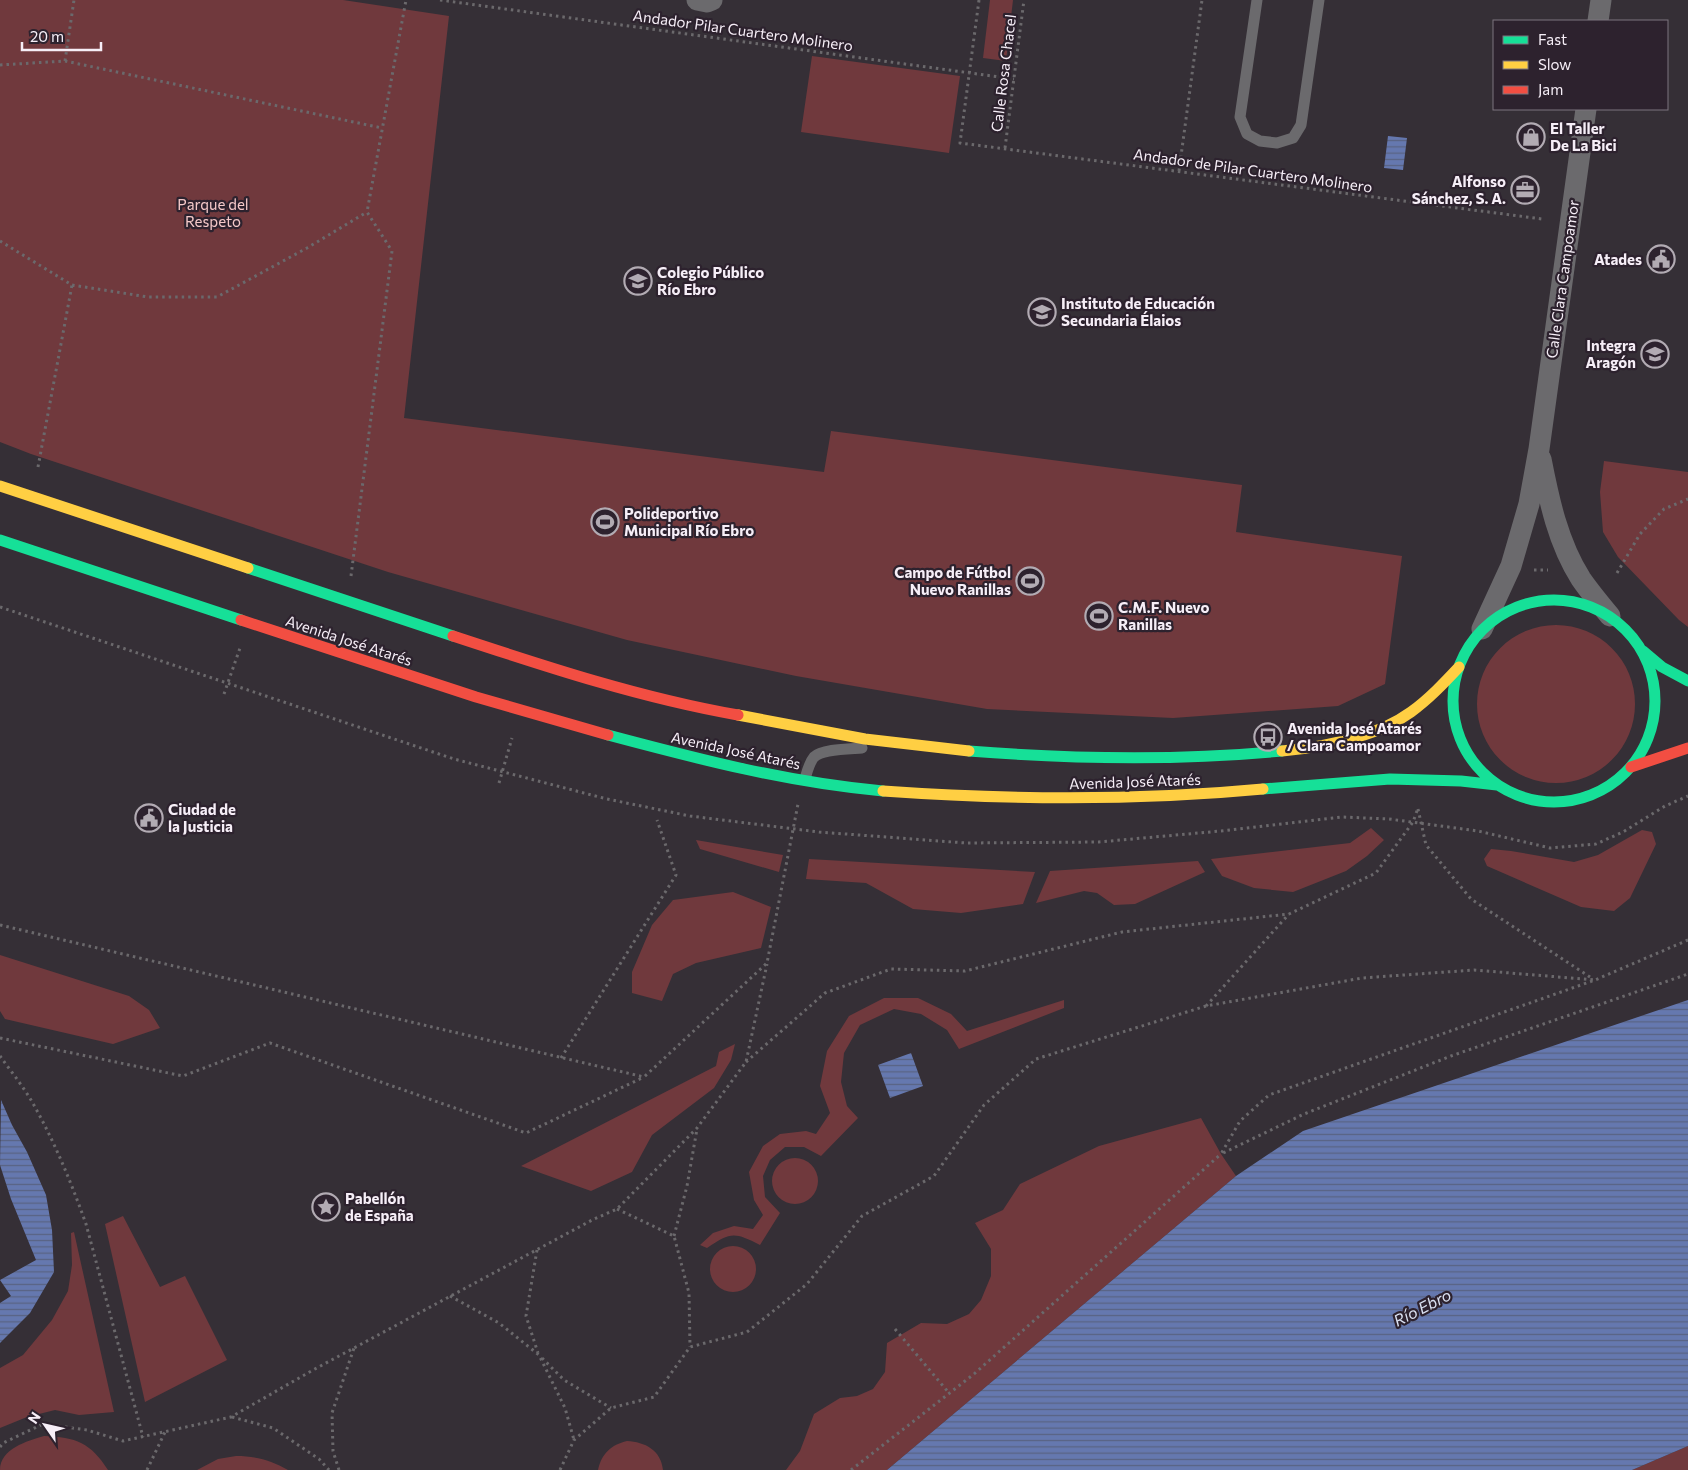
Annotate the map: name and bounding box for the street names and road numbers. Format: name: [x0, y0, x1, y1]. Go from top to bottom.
street label: Andador Pilar Cuartero Molinero: [632, 6, 854, 54]
street label: Calle Rosa Chacel: [987, 13, 1019, 133]
street label: Andador de Pilar Cuartero Molinero: [1132, 144, 1374, 196]
street label: Calle Clara Campoamor: [1542, 199, 1582, 359]
street label: Avenida José Atarés: [283, 611, 415, 669]
street label: Avenida José Atarés: [670, 727, 803, 773]
street label: Avenida José Atarés: [1069, 770, 1201, 792]

